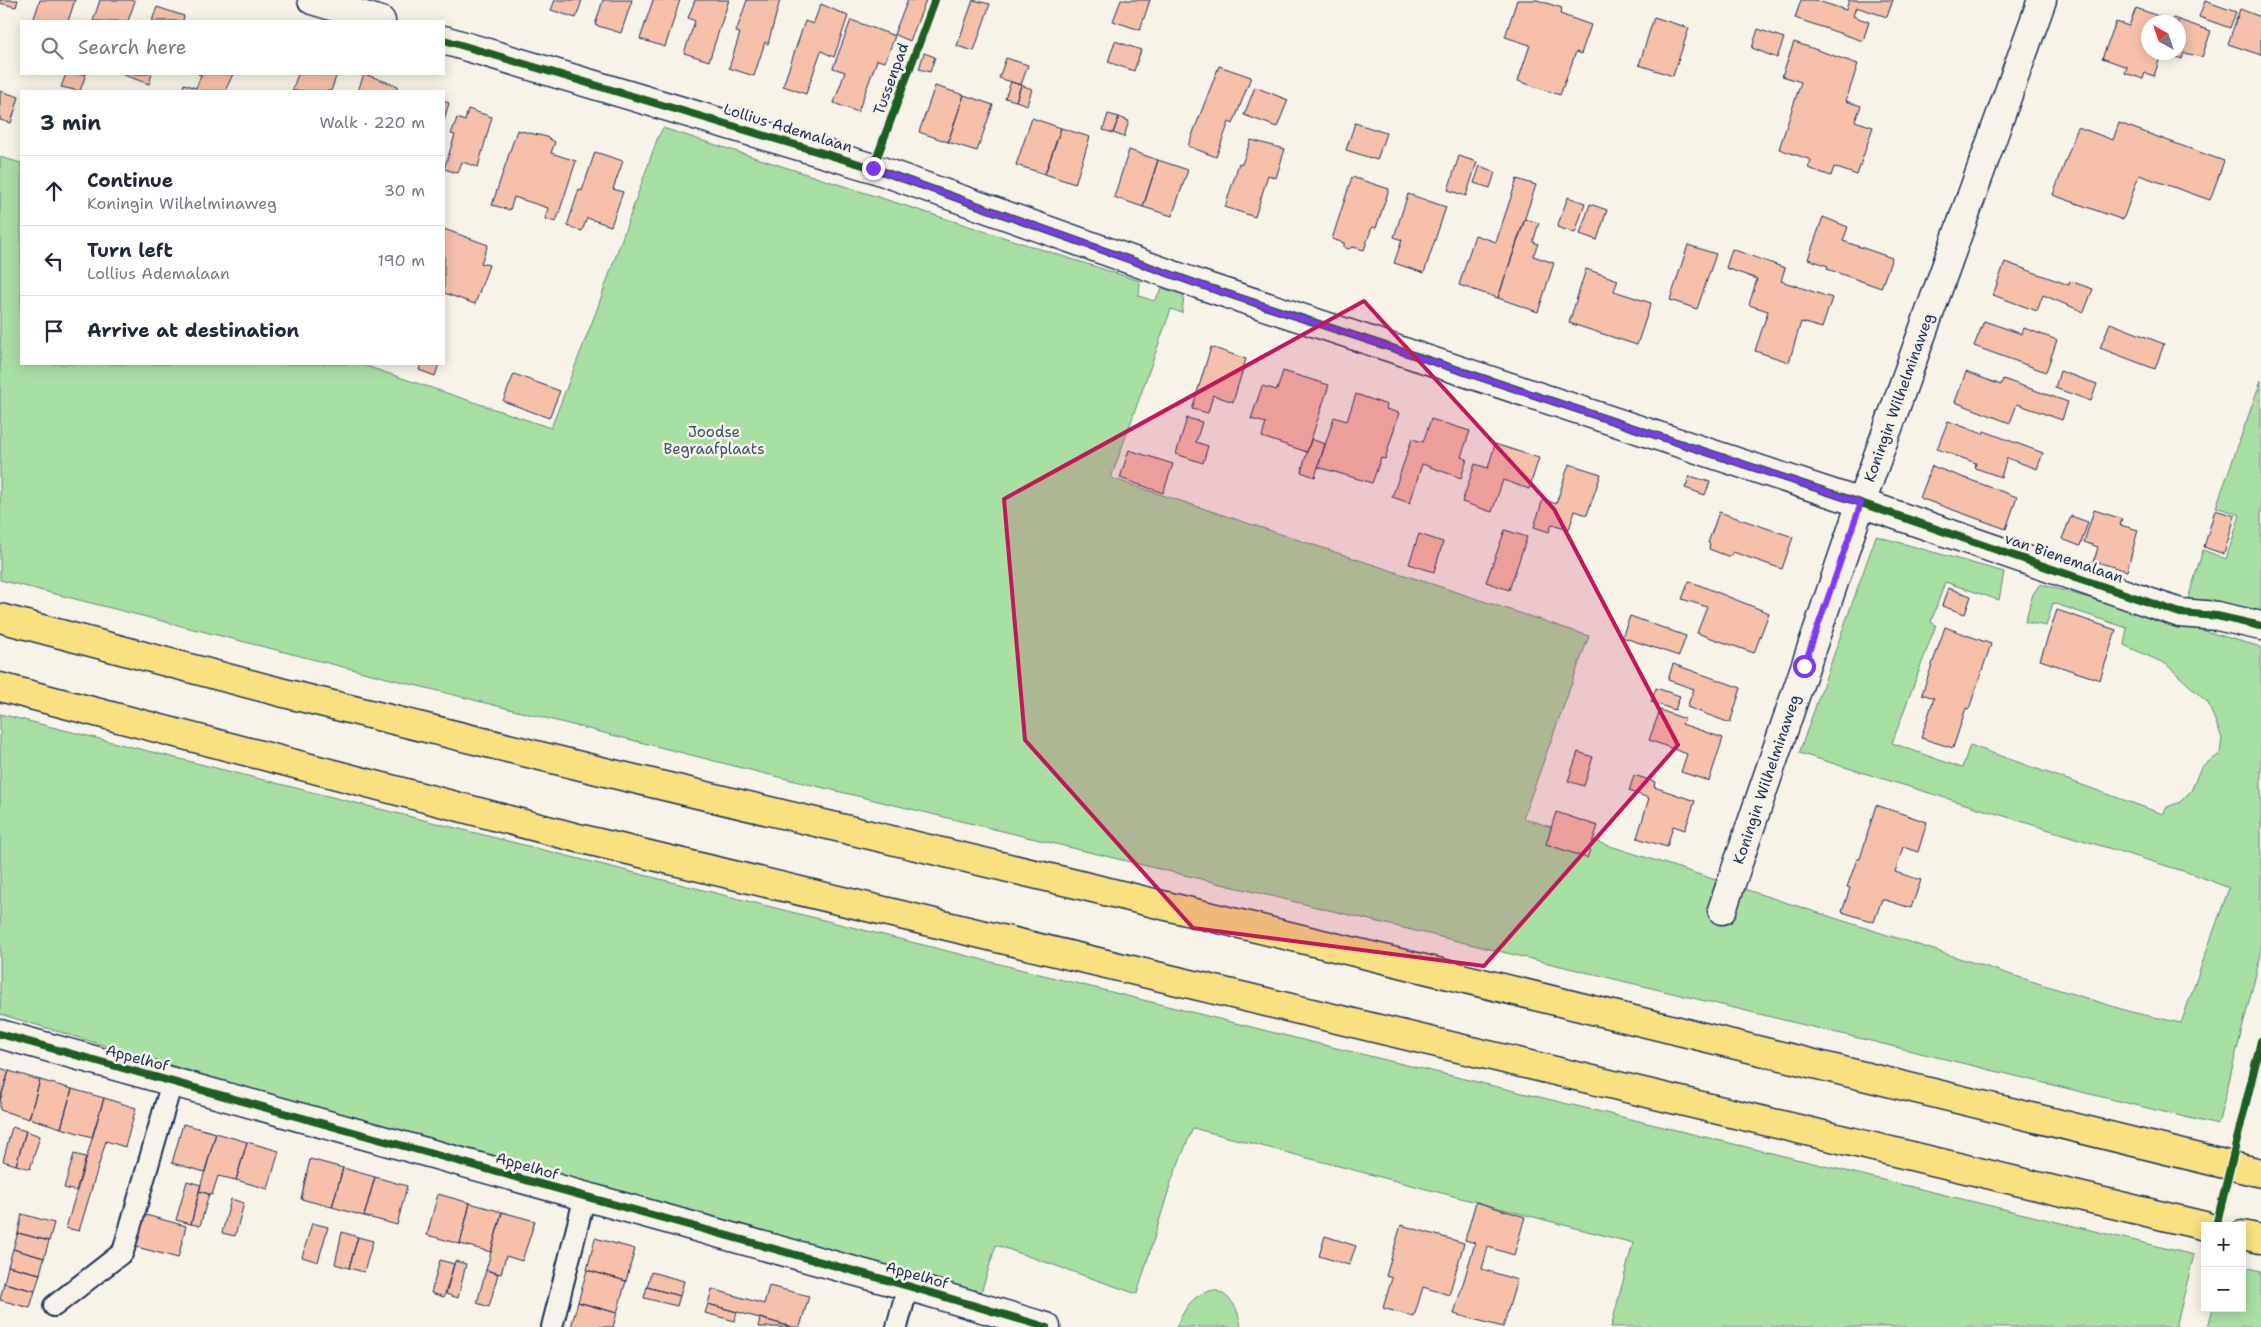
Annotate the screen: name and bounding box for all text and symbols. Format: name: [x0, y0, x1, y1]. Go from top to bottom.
north arrow: [2141, 15, 2186, 60]
search box: [20, 20, 445, 75]
icon: search: [38, 34, 66, 62]
text: Search here: [78, 35, 187, 60]
street label: Tussenpad: [869, 40, 913, 118]
street label: Lollius Ademalaan: [721, 99, 855, 157]
text: 3 min: [40, 109, 101, 137]
text: Walk · 220 m: [319, 112, 425, 133]
route end: [862, 157, 885, 180]
text: Continue: [87, 168, 173, 193]
icon: ahead: [40, 177, 68, 205]
text: 30 m: [384, 180, 425, 201]
text: Koningin Wilhelminaweg: [87, 193, 277, 214]
text: Turn left: [87, 238, 173, 263]
icon: left: [40, 247, 68, 275]
text: 190 m: [378, 250, 425, 271]
text: Lollius Ademalaan: [87, 263, 230, 284]
street label: Koningin Wilhelminaweg: [1859, 310, 1938, 485]
icon: arrive: [40, 317, 68, 345]
text: Arrive at destination: [87, 318, 299, 343]
park label: Joodse Begraafplaats: [663, 422, 765, 459]
street label: van Bienemalaan: [2002, 528, 2126, 588]
route start: [1793, 655, 1816, 678]
street label: Koningin Wilhelminaweg: [1728, 692, 1805, 867]
street label: Appelhof: [103, 1040, 171, 1076]
street label: Appelhof: [493, 1148, 561, 1185]
map controls: [2201, 1222, 2246, 1312]
button: +: [2201, 1222, 2246, 1267]
street label: Appelhof: [883, 1257, 951, 1294]
button: −: [2201, 1267, 2246, 1312]

